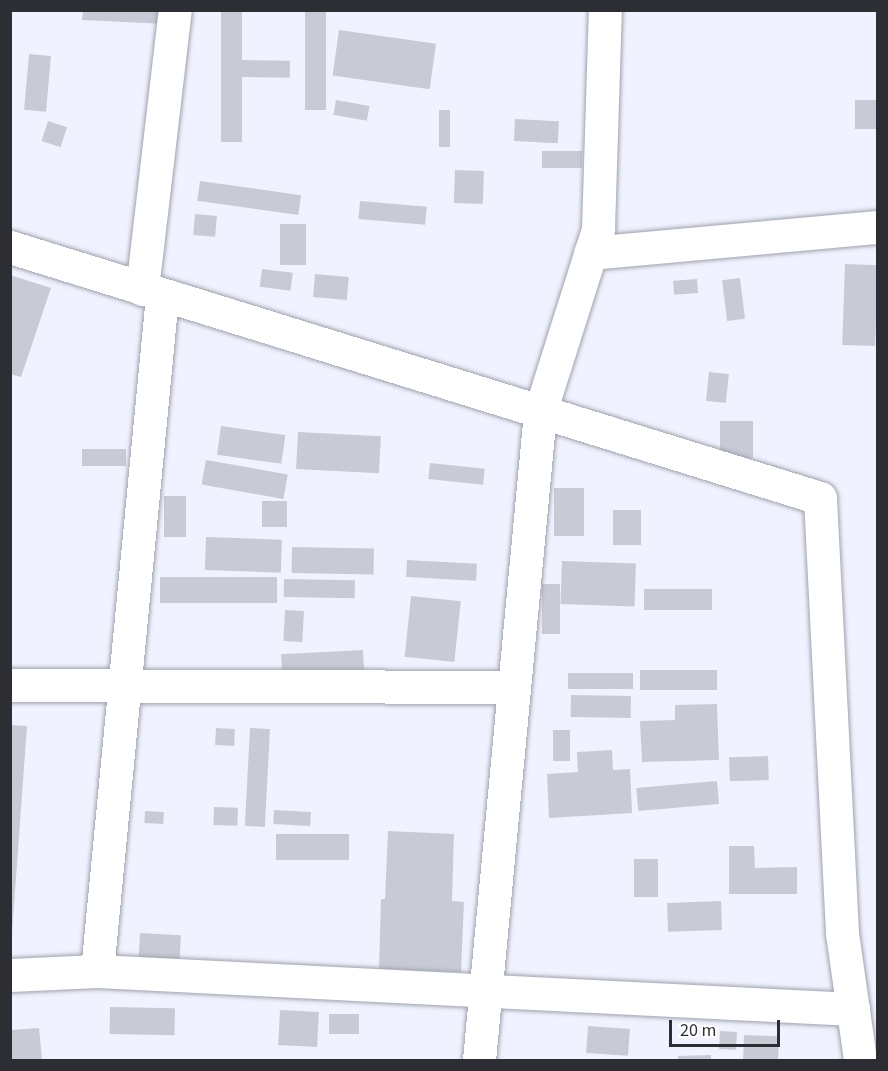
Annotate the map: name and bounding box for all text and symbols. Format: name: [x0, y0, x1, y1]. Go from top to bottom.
scale bar: [672, 1008, 783, 1046]
text: 20 m: [680, 1018, 716, 1043]

